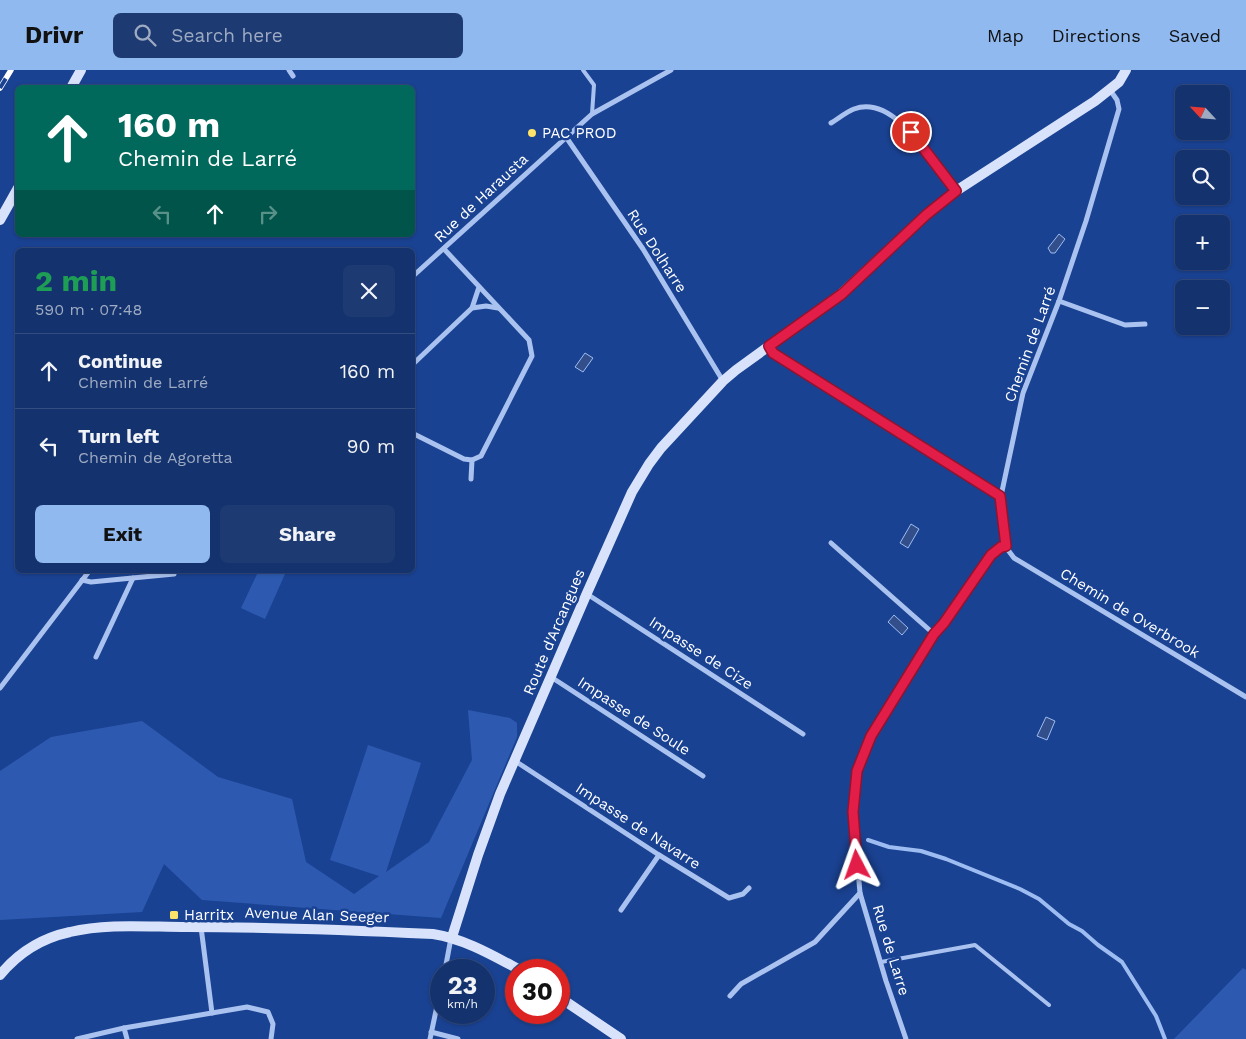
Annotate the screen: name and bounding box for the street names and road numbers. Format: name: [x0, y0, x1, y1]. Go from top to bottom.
street label: Rue de Harausta: [430, 150, 532, 246]
street label: Rue Dolharre: [623, 206, 691, 296]
street label: Chemin de Larré: [1001, 283, 1059, 405]
street label: Chemin de Overbrook: [1057, 564, 1203, 662]
street label: Route d'Arcangues: [519, 566, 589, 698]
street label: Impasse de Cize: [646, 613, 756, 693]
street label: Impasse de Soule: [574, 673, 694, 759]
street label: Impasse de Navarre: [572, 779, 704, 873]
street label: Rue de Larre: [869, 902, 913, 998]
street label: Avenue Alan Seeger: [244, 903, 390, 927]

